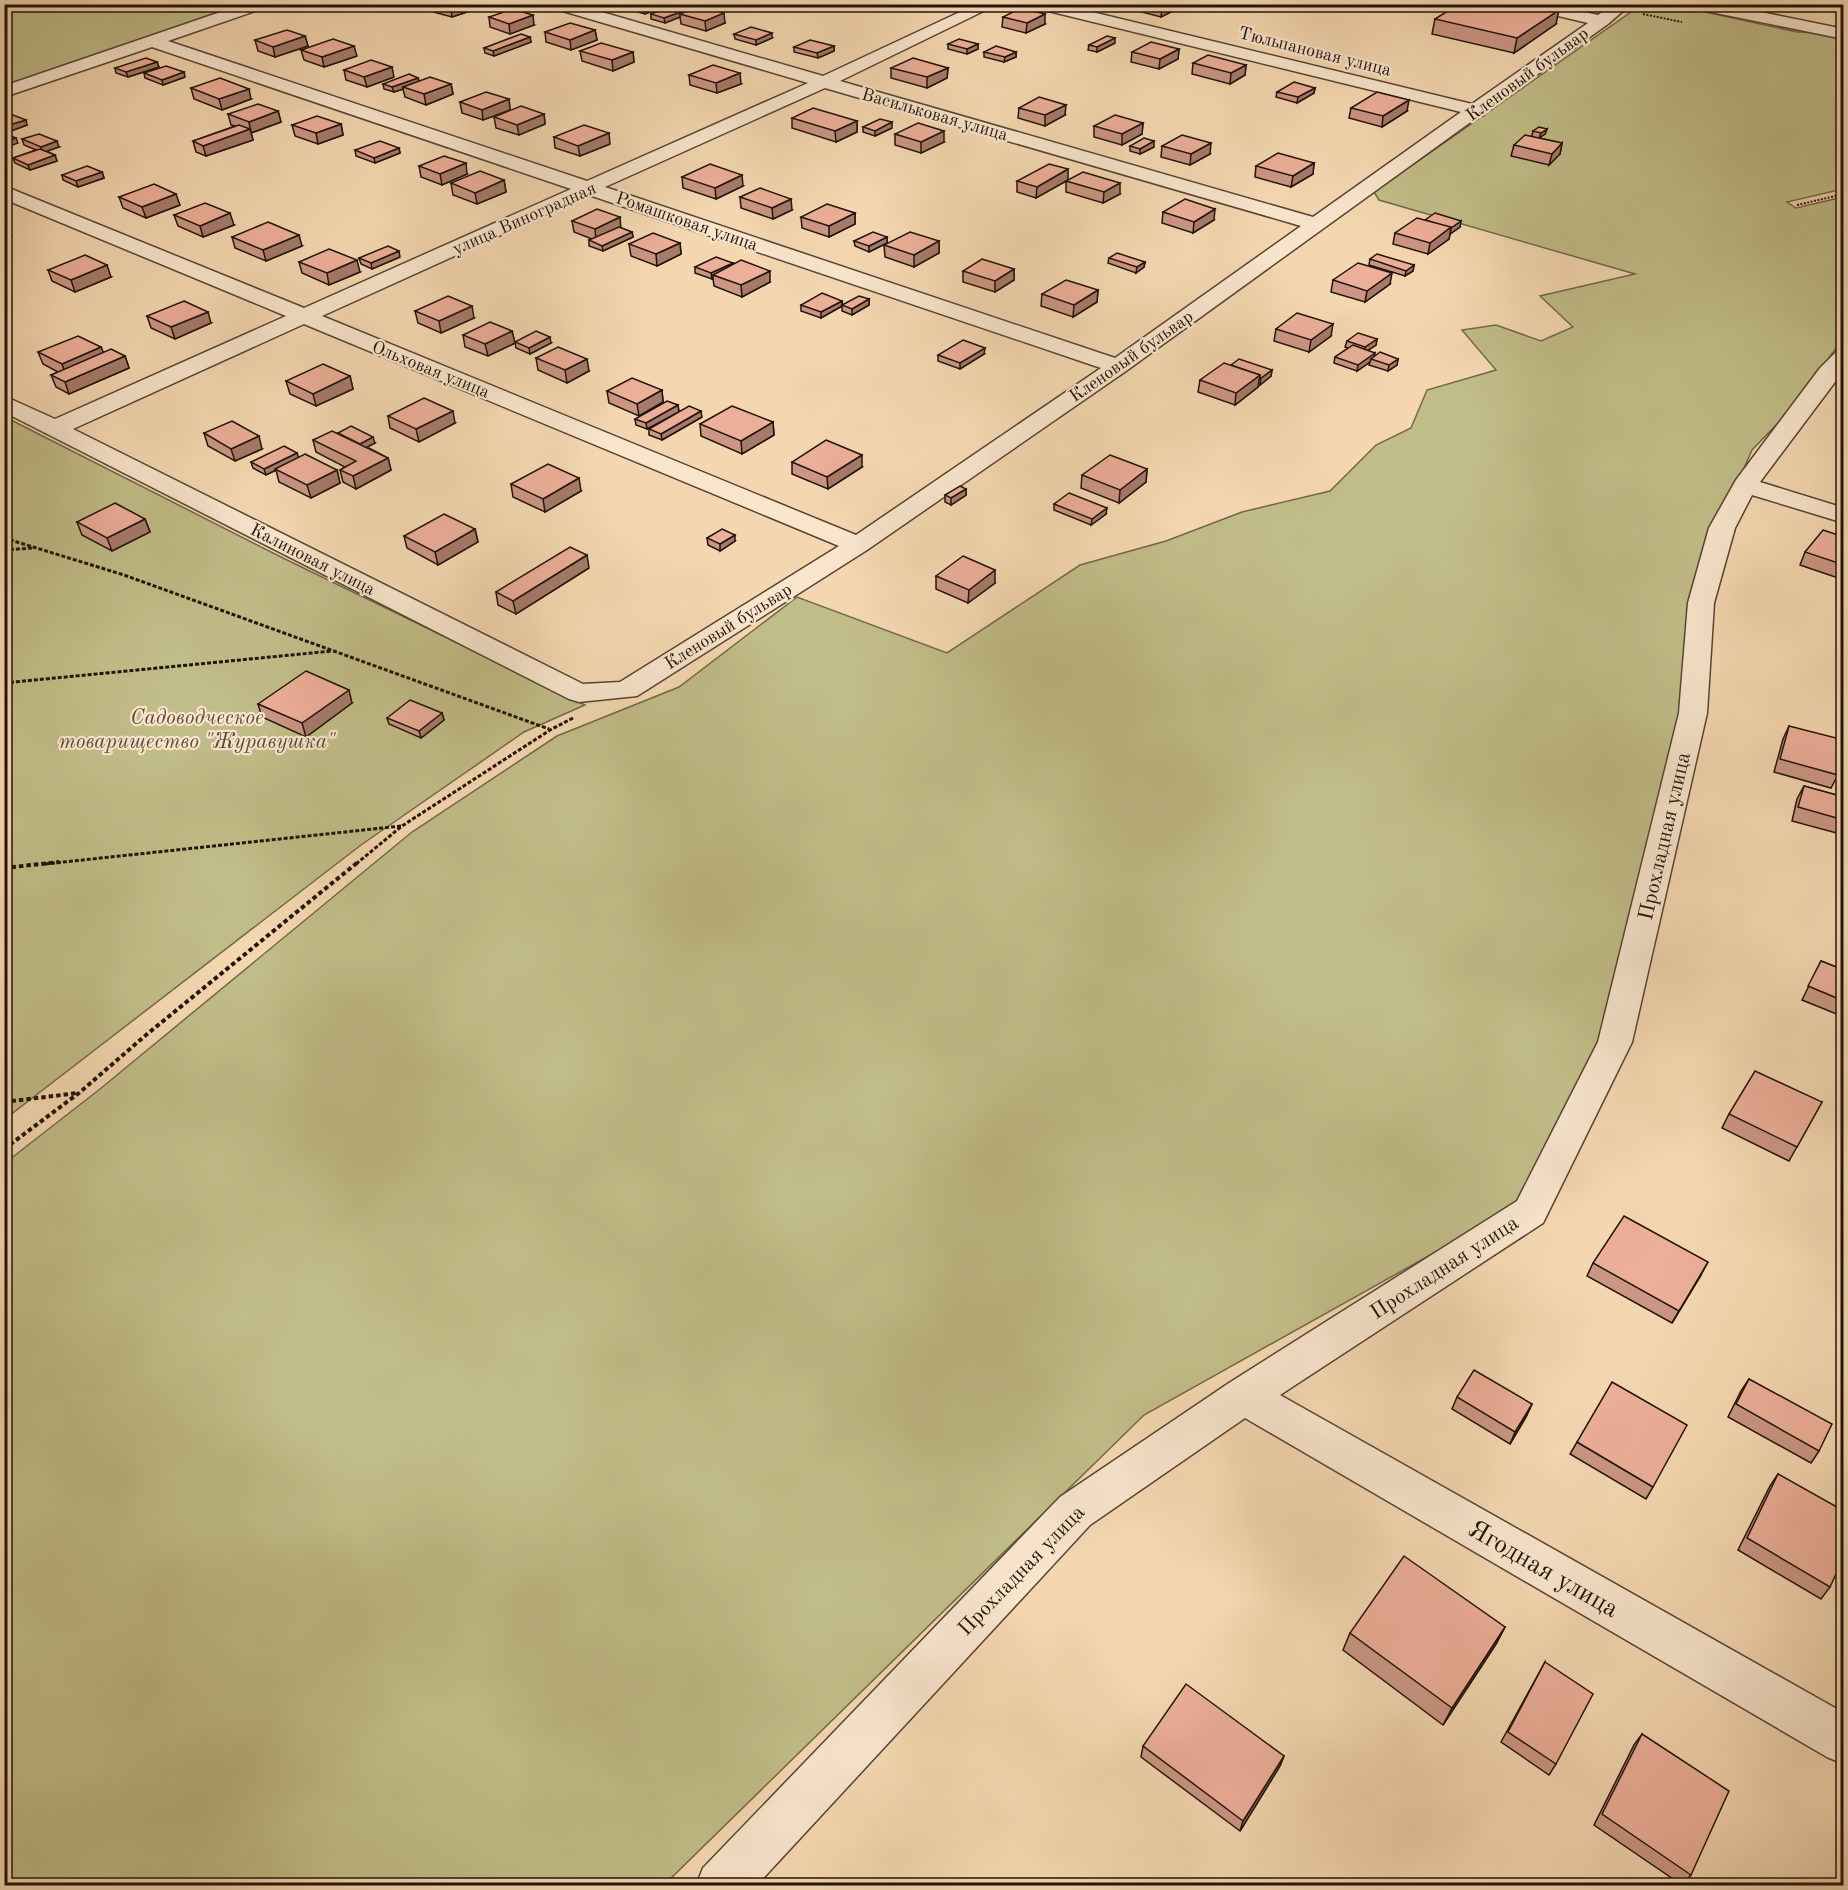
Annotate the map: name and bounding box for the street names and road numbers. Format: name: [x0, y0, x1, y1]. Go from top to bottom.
street label: Тюльпановая улица: [1236, 24, 1393, 80]
street label: Кленовый бульвар: [1463, 25, 1592, 125]
street label: Васильковая улица: [860, 85, 1010, 144]
street label: улица Виноградная: [450, 179, 599, 259]
street label: Ромашковая улица: [613, 189, 760, 255]
street label: Кленовый бульвар: [1066, 307, 1197, 406]
street label: Ольховая улица: [369, 338, 492, 402]
street label: Калиновая улица: [247, 521, 378, 599]
street label: Кленовый бульвар: [662, 580, 795, 673]
street label: Прохладная улица: [1636, 750, 1695, 922]
street label: Прохладная улица: [1367, 1213, 1523, 1324]
street label: Прохладная улица: [955, 1502, 1089, 1640]
street label: Ягодная улица: [1463, 1516, 1623, 1623]

